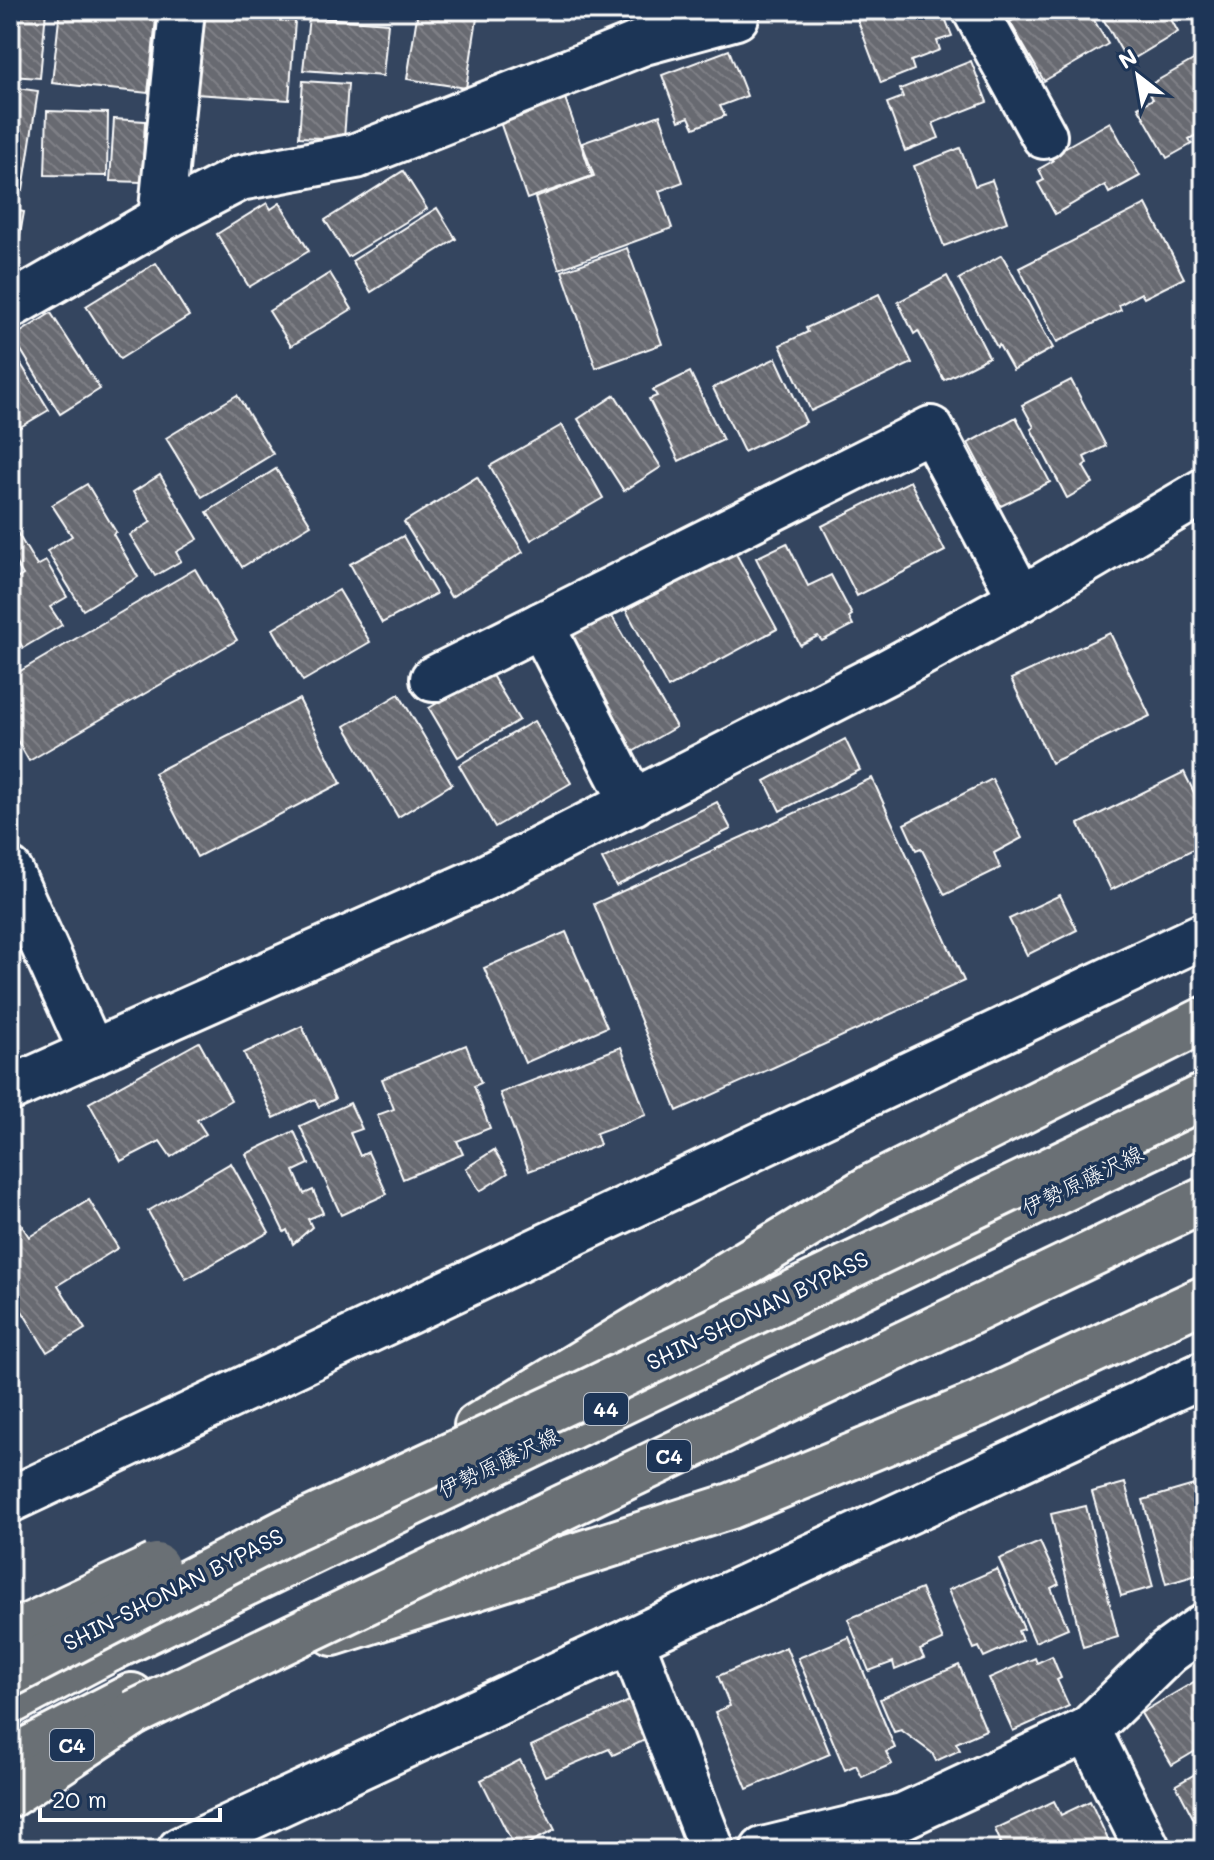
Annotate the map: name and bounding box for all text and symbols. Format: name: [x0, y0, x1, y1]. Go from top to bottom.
north arrow: [1098, 36, 1178, 116]
text: N: [1113, 42, 1142, 75]
street label: 伊勢原藤沢線: [1016, 1138, 1148, 1222]
street label: SHIN-SHONAN BYPASS: [641, 1244, 873, 1376]
road number: 44: [584, 1393, 628, 1425]
street label: 伊勢原藤沢線: [432, 1420, 564, 1504]
road number: C4: [647, 1440, 691, 1472]
street label: SHIN-SHONAN BYPASS: [58, 1521, 288, 1657]
road number: C4: [50, 1729, 94, 1761]
scale bar: [40, 1772, 220, 1822]
text: 20 m: [52, 1783, 107, 1814]

